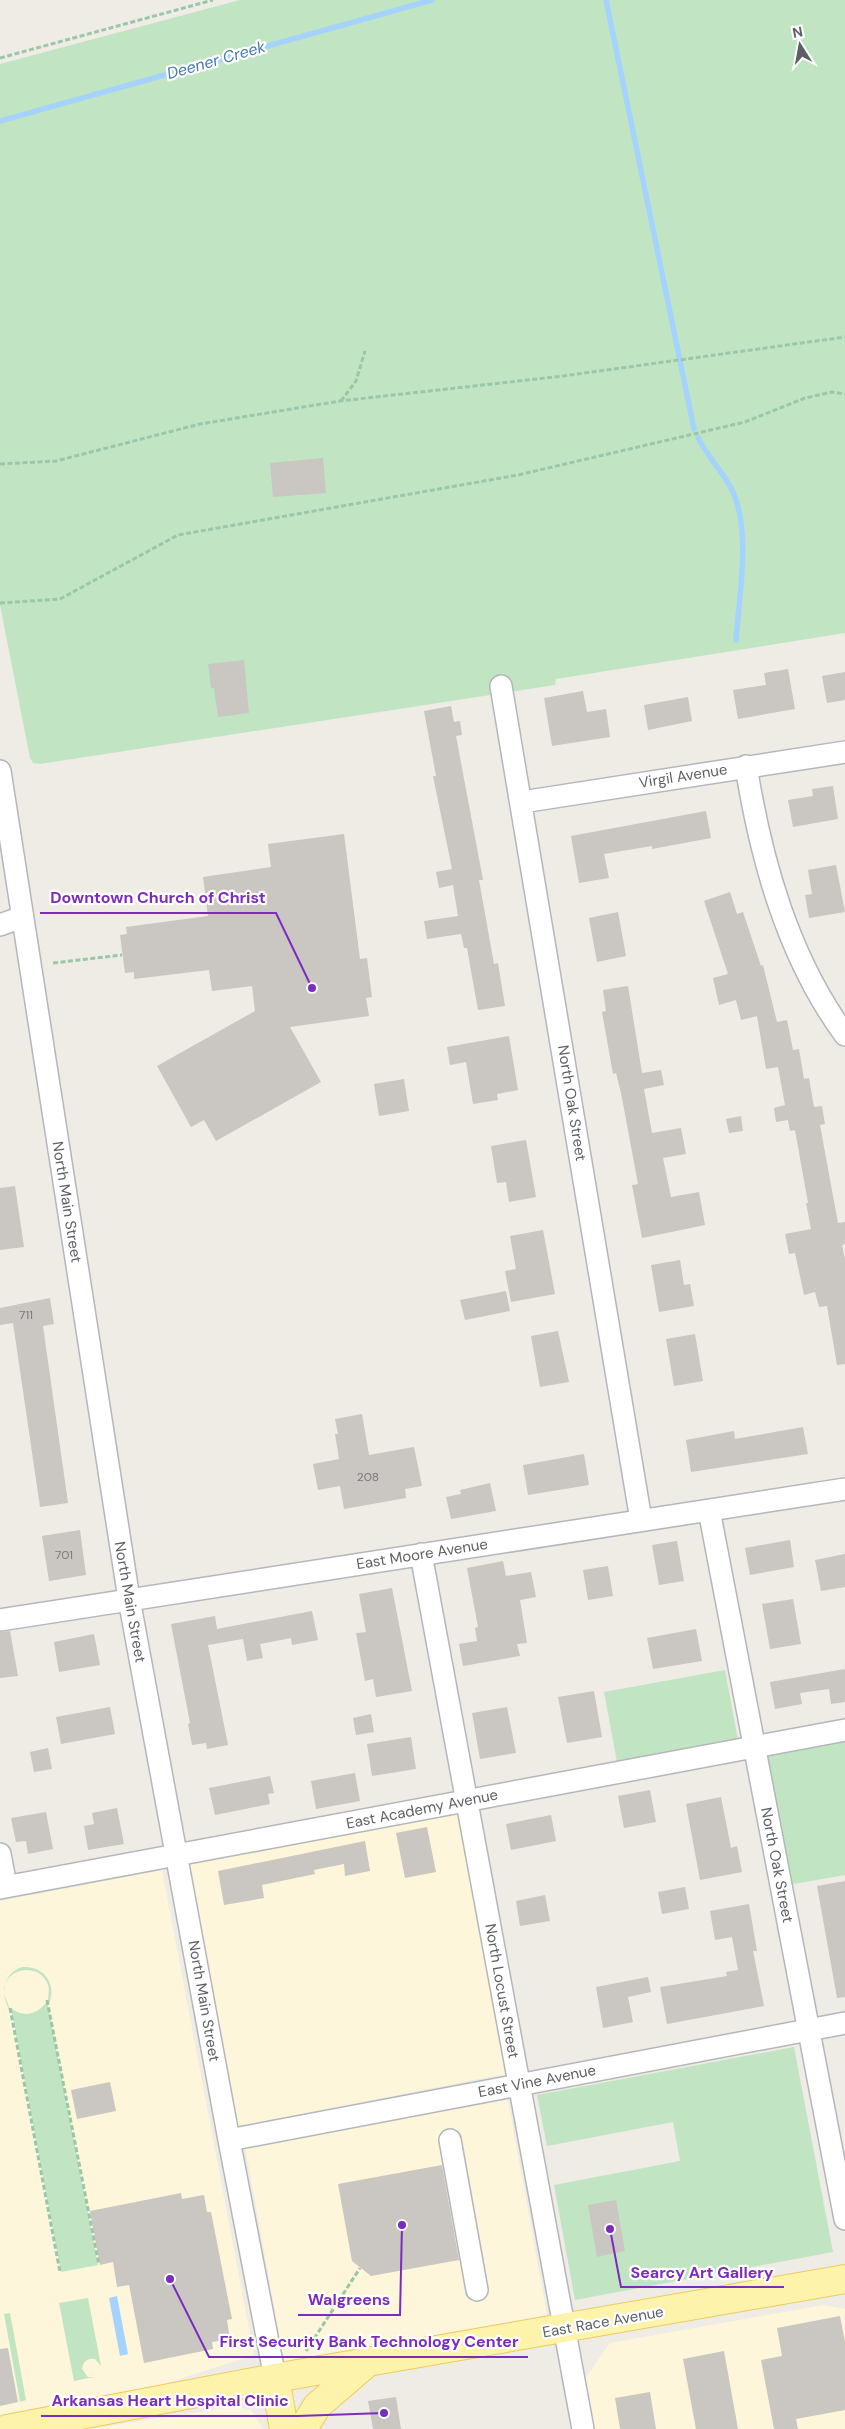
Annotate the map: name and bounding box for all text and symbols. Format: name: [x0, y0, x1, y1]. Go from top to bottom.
north arrow: [775, 20, 825, 70]
text: N: [791, 22, 804, 42]
water label: Deener Creek: [164, 36, 269, 84]
street label: Virgil Avenue: [637, 759, 729, 793]
callout: Downtown Church of Christ: [40, 882, 276, 913]
text: Downtown Church of Christ: [50, 887, 266, 908]
street label: North Oak Street: [553, 1044, 591, 1163]
street label: North Main Street: [48, 1140, 86, 1264]
house number: 711: [19, 1307, 33, 1323]
house number: 208: [357, 1469, 379, 1485]
street label: East Moore Avenue: [355, 1534, 489, 1574]
street label: North Main Street: [109, 1540, 151, 1664]
house number: 701: [55, 1547, 73, 1563]
street label: East Academy Avenue: [344, 1784, 500, 1834]
street label: North Oak Street: [756, 1806, 798, 1925]
street label: North Locust Street: [480, 1922, 524, 2060]
street label: North Main Street: [183, 1939, 225, 2063]
street label: East Vine Avenue: [476, 2060, 598, 2102]
callout: Searcy Art Gallery: [621, 2256, 784, 2287]
text: Searcy Art Gallery: [630, 2262, 774, 2283]
callout: Walgreens: [298, 2284, 400, 2315]
text: Walgreens: [308, 2289, 390, 2310]
street label: East Race Avenue: [541, 2302, 665, 2342]
callout: First Security Bank Technology Center: [209, 2326, 528, 2357]
text: First Security Bank Technology Center: [219, 2331, 519, 2352]
callout: Arkansas Heart Hospital Clinic: [41, 2385, 298, 2416]
text: Arkansas Heart Hospital Clinic: [51, 2390, 289, 2411]

